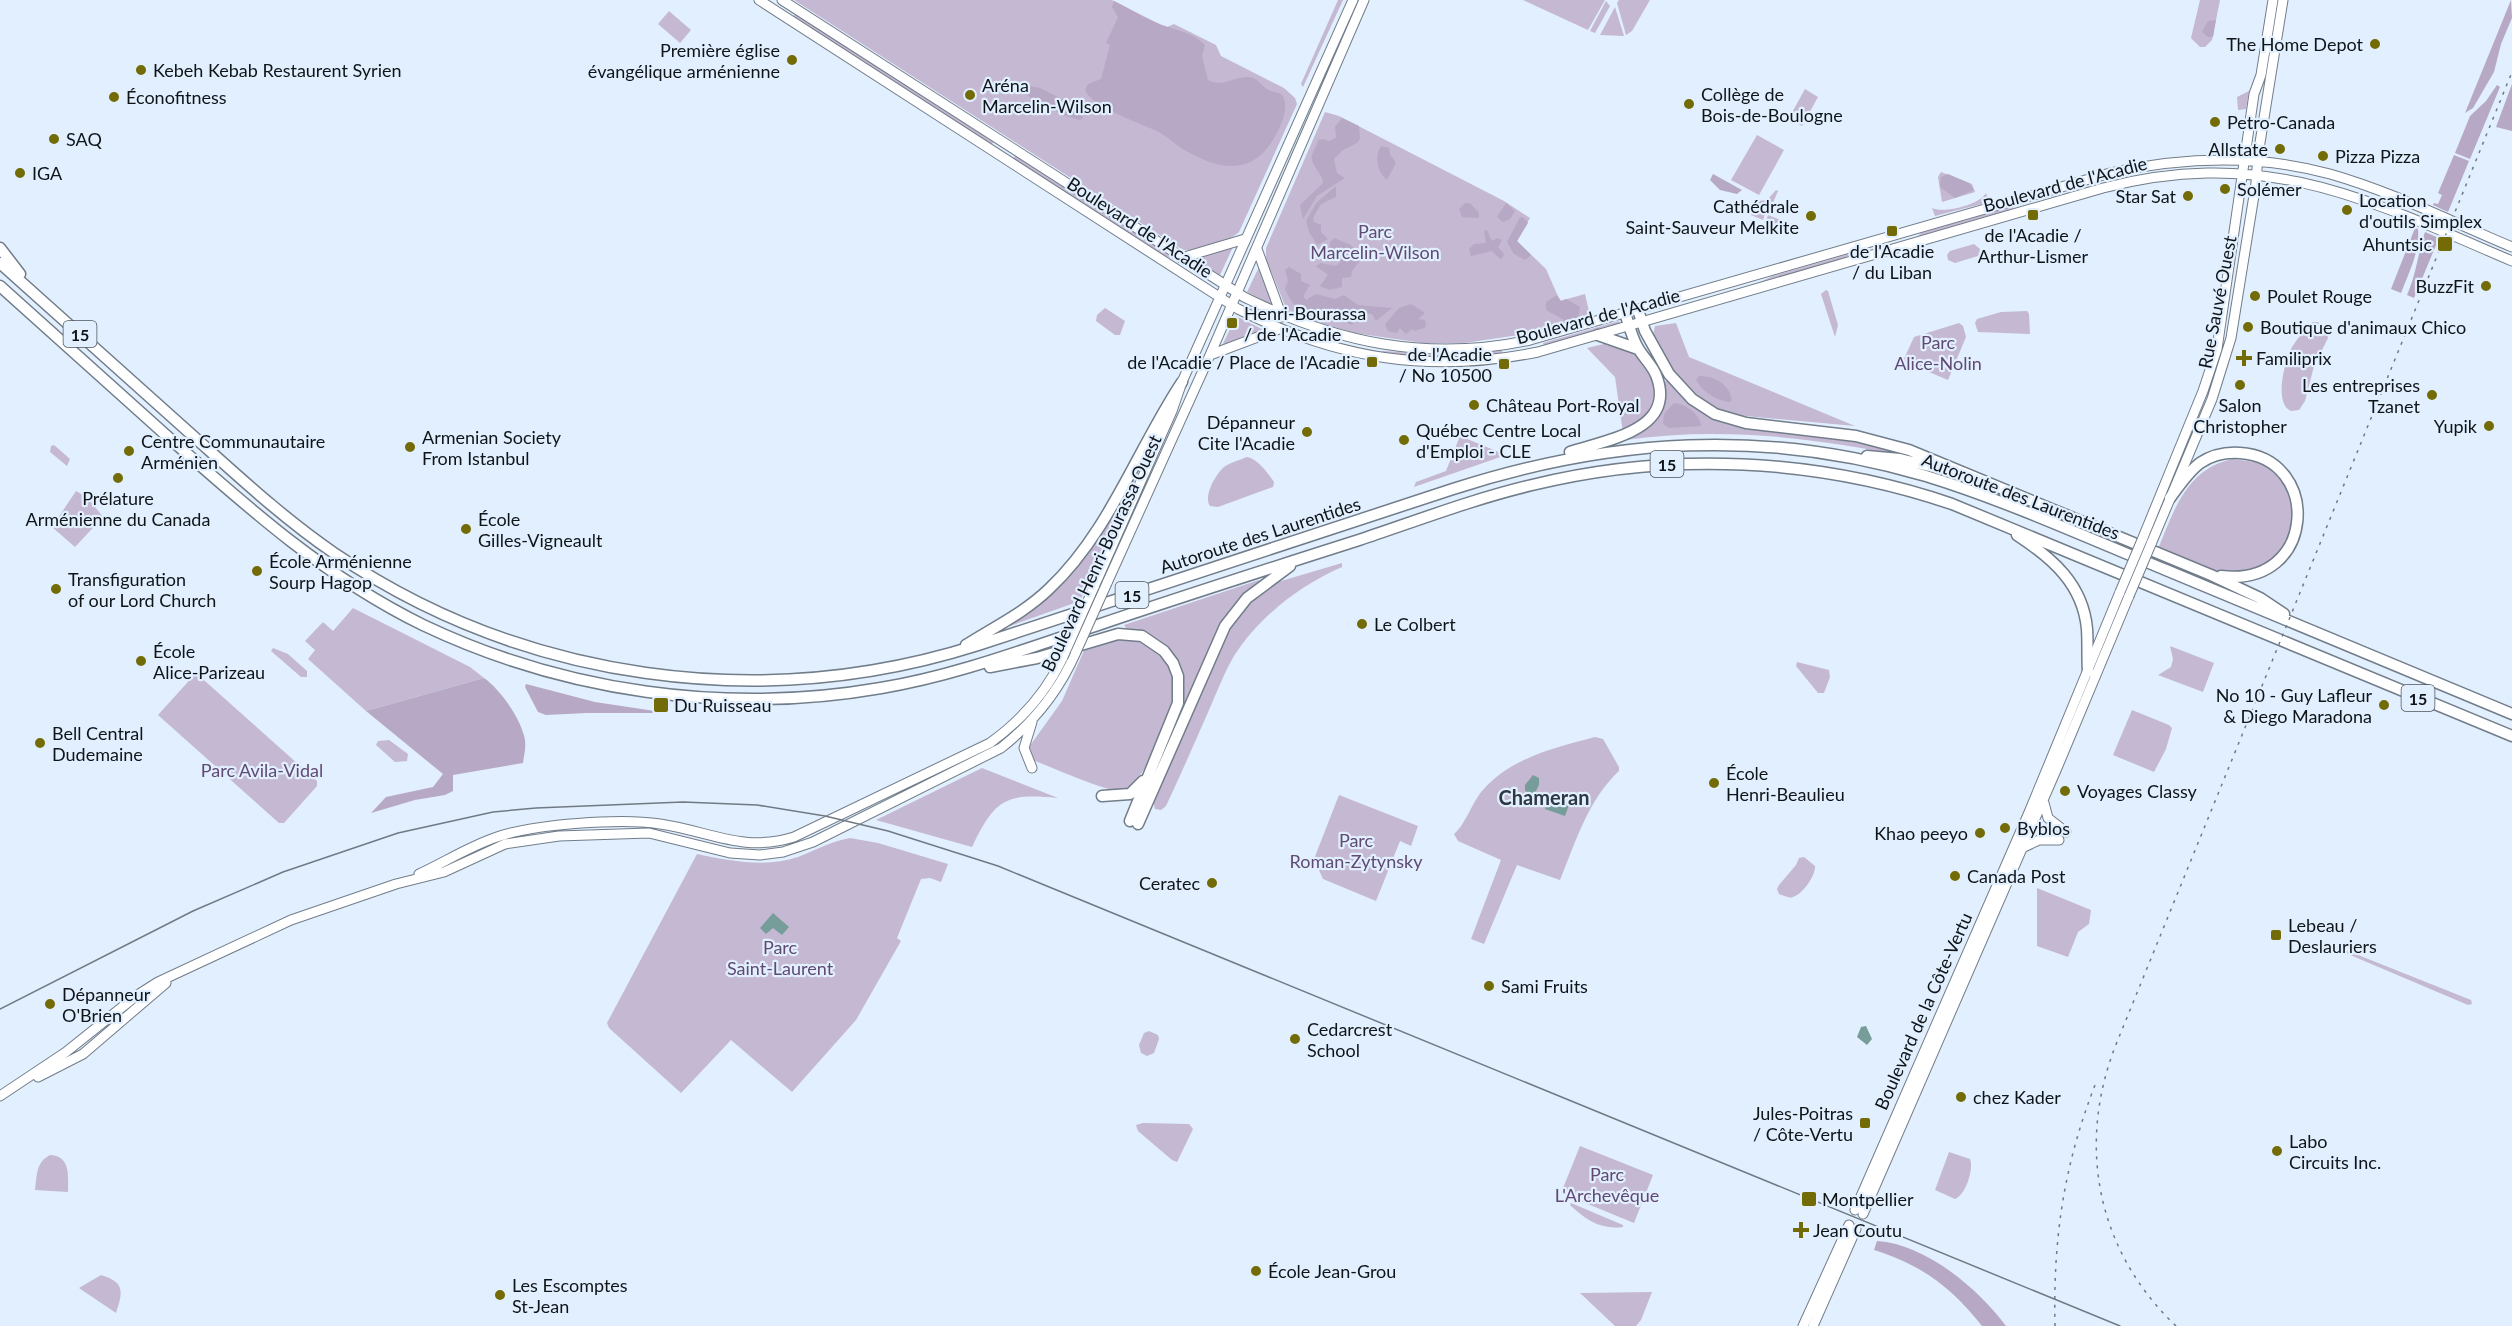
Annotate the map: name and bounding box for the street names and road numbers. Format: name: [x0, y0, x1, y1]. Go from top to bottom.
street label: Boulevard de l'Acadie: [1981, 152, 2149, 216]
street label: Boulevard de l'Acadie: [1063, 172, 1217, 282]
street label: Rue Sauvé Ouest: [2193, 233, 2241, 370]
street label: Boulevard de l'Acadie: [1514, 284, 1682, 348]
road number: 15: [64, 321, 97, 347]
street label: Boulevard Henri-Bourassa Ouest: [1036, 430, 1166, 675]
street label: Autoroute des Laurentides: [1919, 448, 2123, 544]
road number: 15: [1650, 451, 1684, 477]
street label: Autoroute des Laurentides: [1157, 492, 1363, 578]
road number: 15: [1116, 582, 1148, 608]
road number: 15: [2402, 685, 2434, 711]
street label: Boulevard de la Côte-Vertu: [1870, 909, 1976, 1113]

